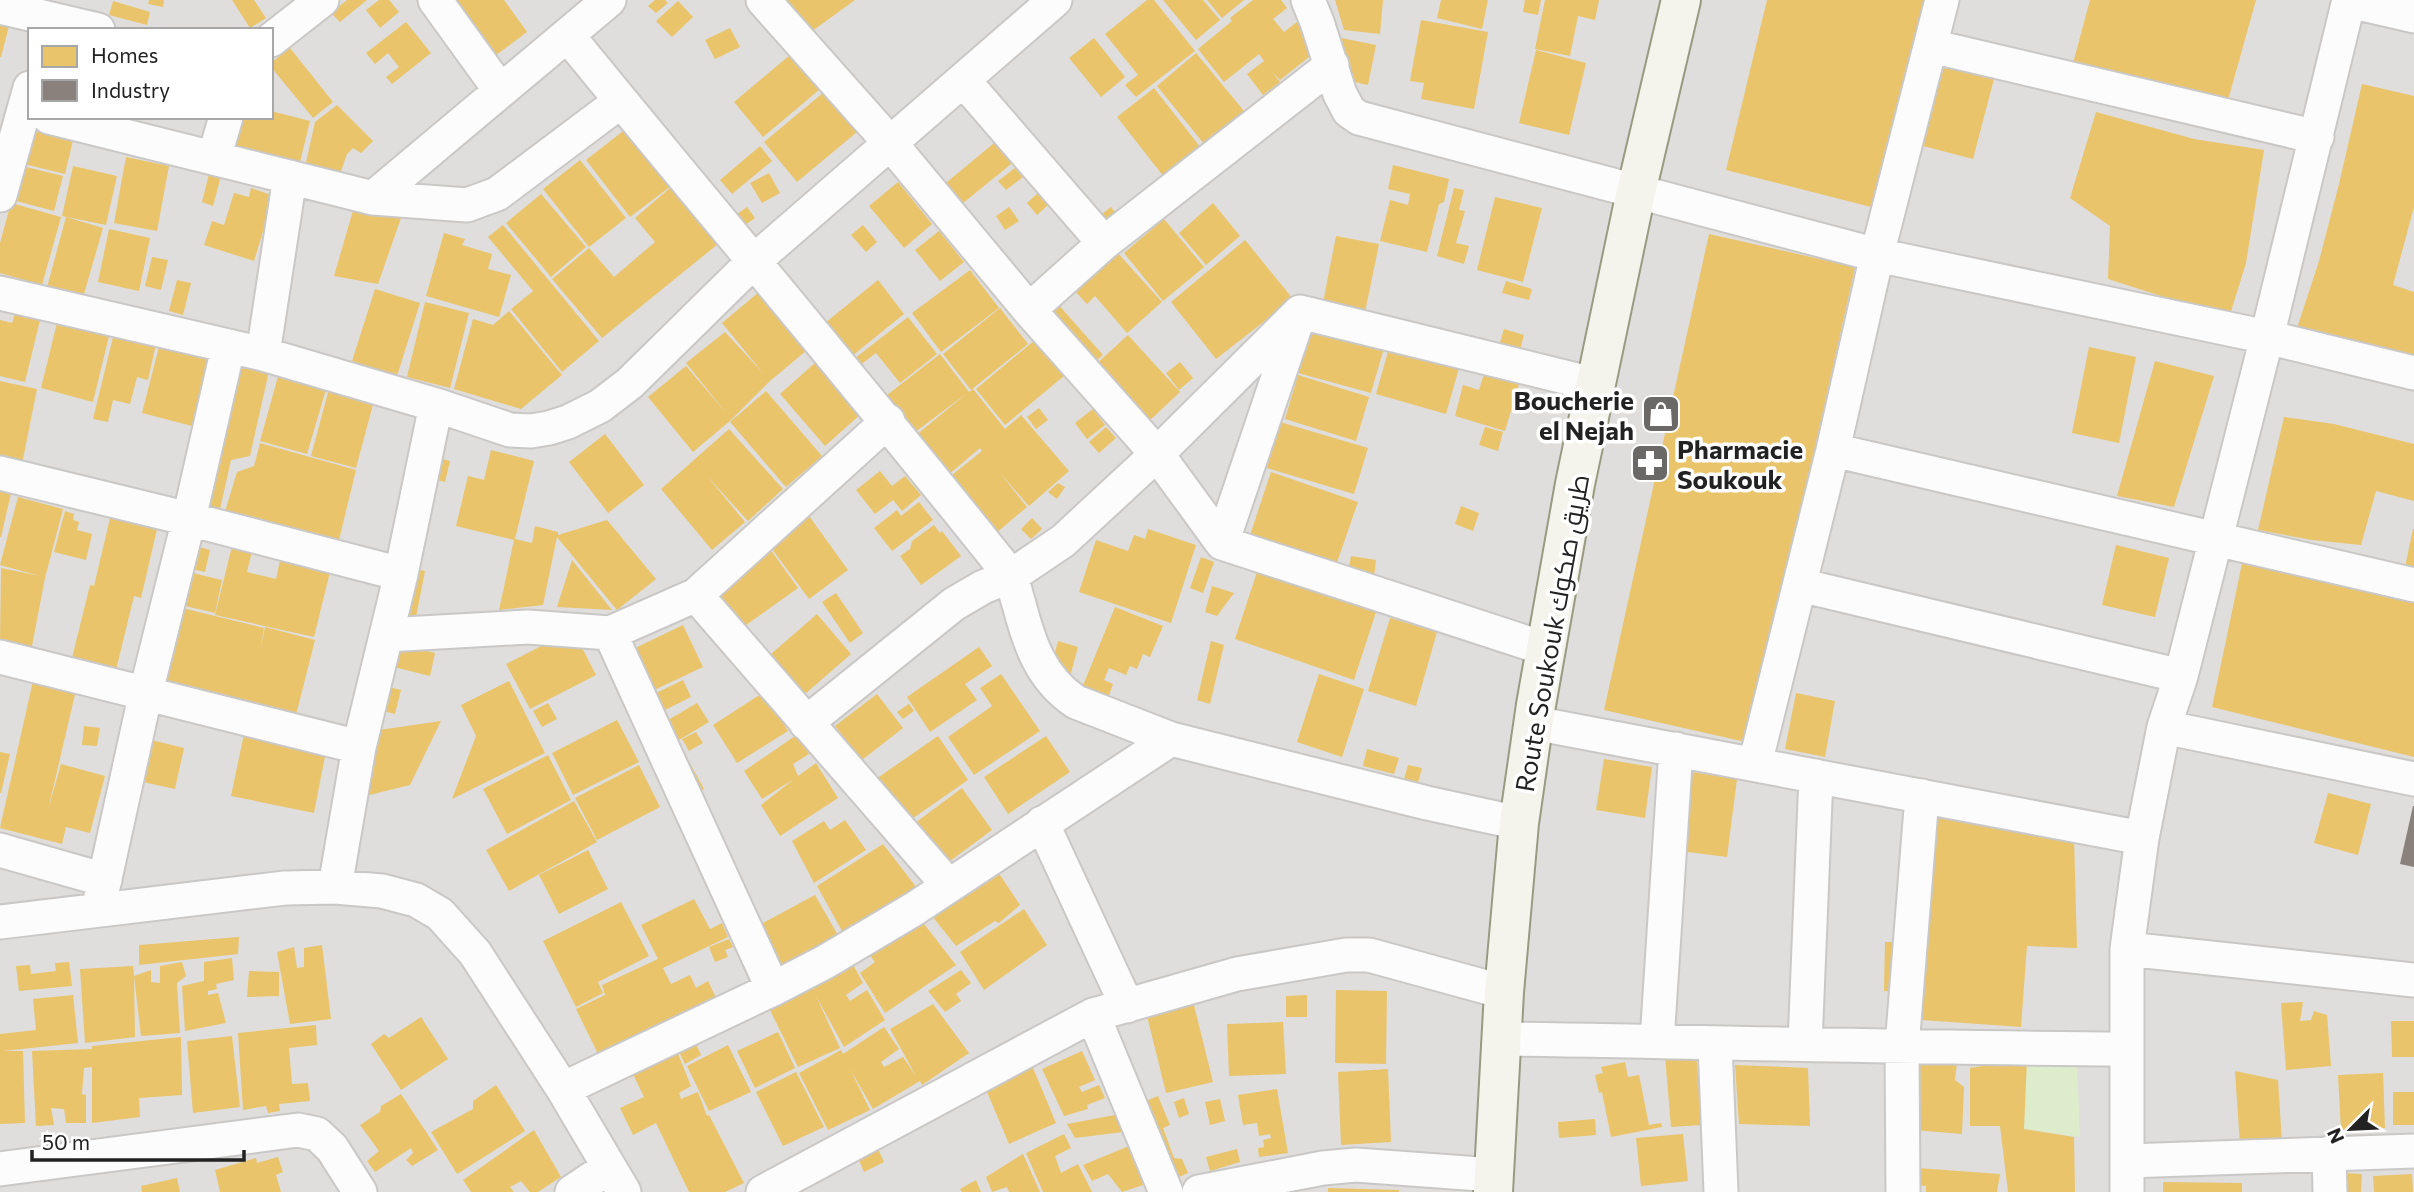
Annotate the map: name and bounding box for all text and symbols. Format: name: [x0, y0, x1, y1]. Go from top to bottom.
legend: [28, 28, 273, 119]
text: Homes: [91, 42, 158, 67]
text: Industry: [91, 77, 170, 102]
place label: Boucherie el Nejah: [1513, 384, 1634, 445]
shop icon: Boucherie el Nejah: [1640, 393, 1682, 435]
place label: Pharmacie Soukouk: [1677, 433, 1803, 494]
pharmacy icon: Pharmacie Soukouk: [1629, 442, 1671, 484]
street label: Route Soukouk طريق صكوك: [1508, 472, 1596, 795]
north arrow: [2316, 1094, 2386, 1164]
scale bar: [32, 1118, 243, 1162]
text: N: [2322, 1125, 2348, 1147]
text: 50 m: [42, 1129, 90, 1154]

